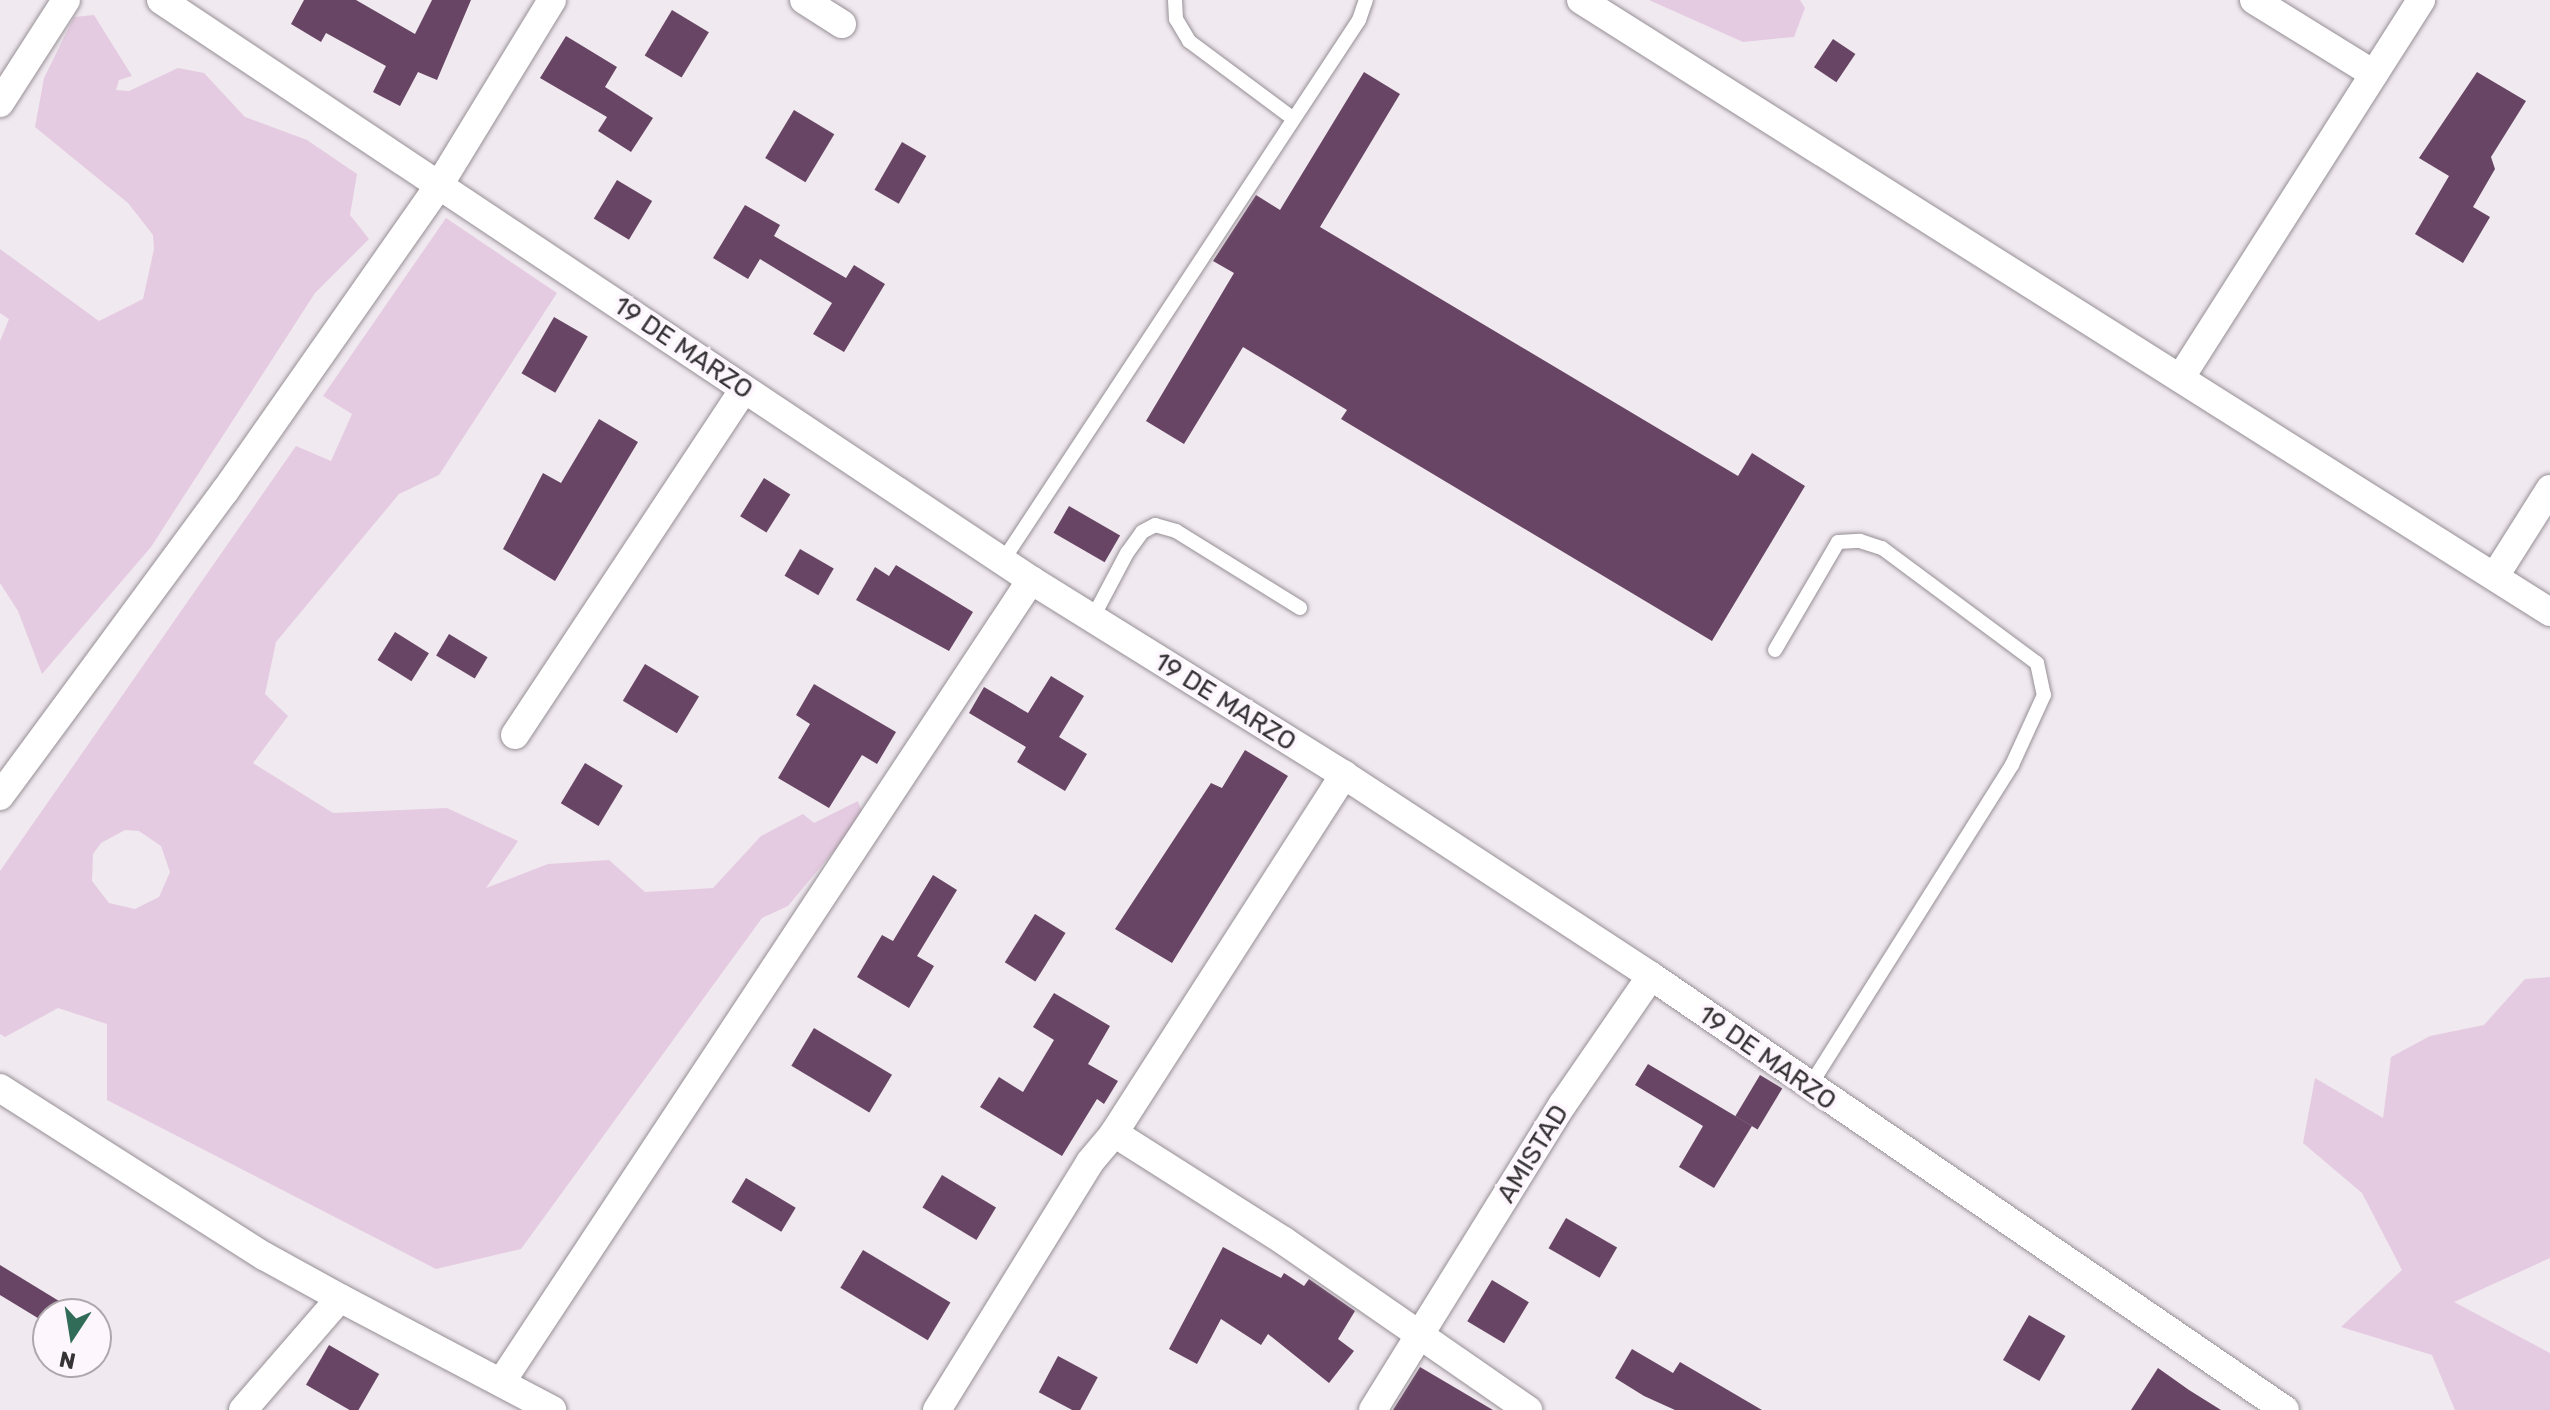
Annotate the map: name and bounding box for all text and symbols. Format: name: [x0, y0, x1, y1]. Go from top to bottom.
street label: 19 DE MARZO: [608, 290, 758, 406]
street label: 19 DE MARZO: [1148, 646, 1302, 758]
street label: 19 DE MARZO: [1692, 999, 1842, 1117]
street label: AMISTAD: [1491, 1099, 1575, 1209]
north arrow: [32, 1298, 112, 1378]
text: N: [57, 1345, 78, 1375]

